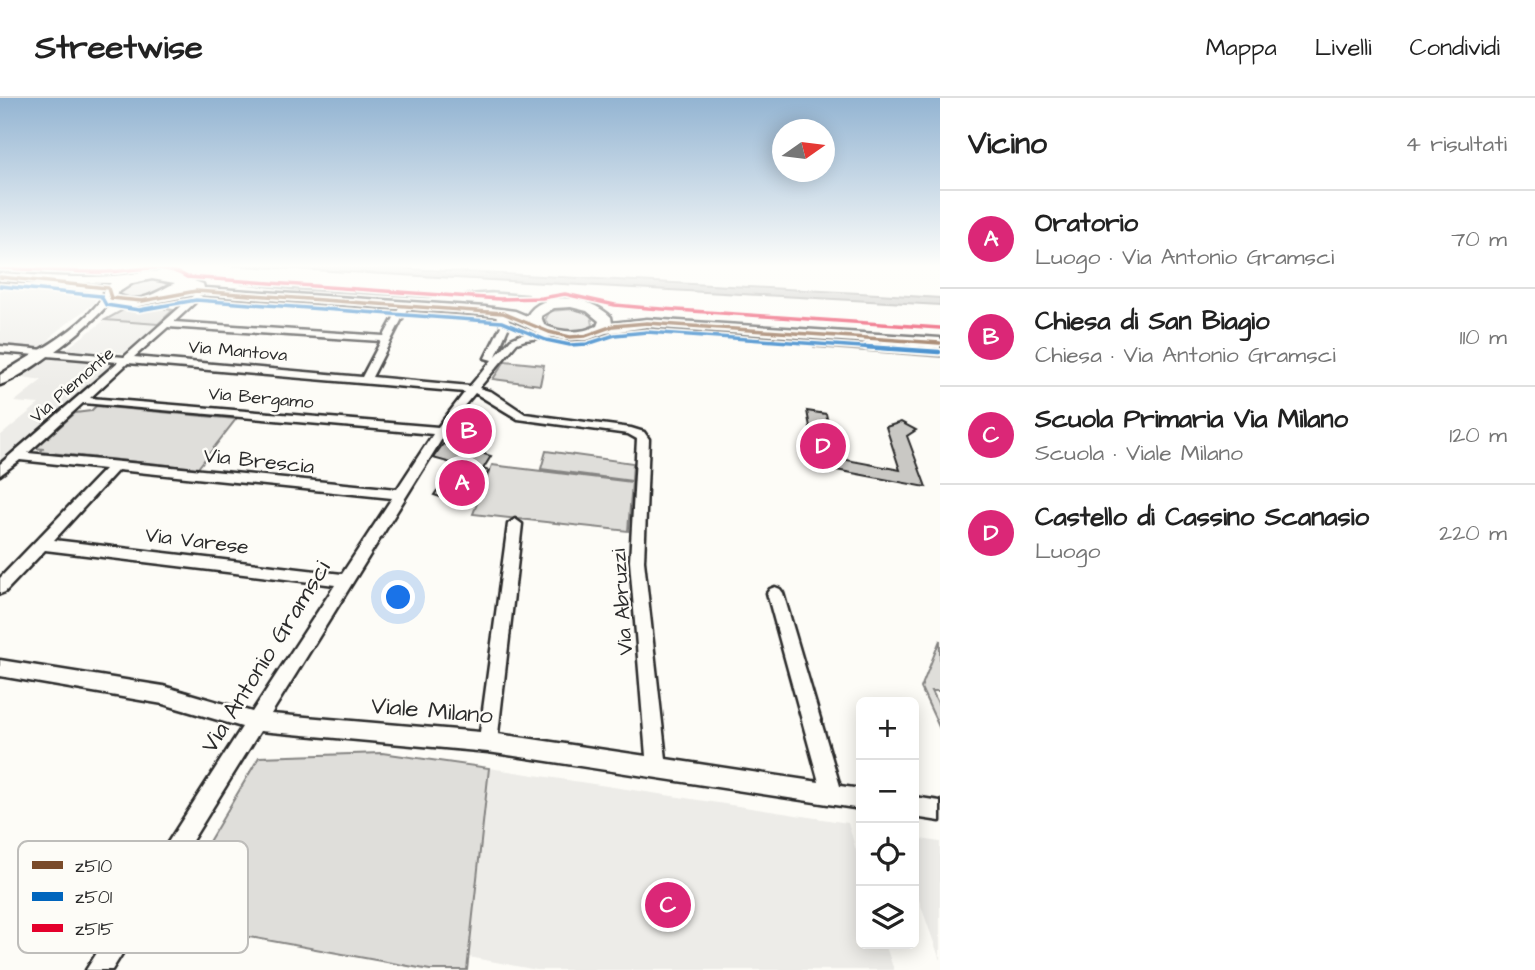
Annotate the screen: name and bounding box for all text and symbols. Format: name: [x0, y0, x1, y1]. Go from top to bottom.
text: Streetwise: [35, 25, 203, 71]
text: Mappa: [1206, 31, 1277, 65]
text: Livelli: [1315, 31, 1372, 65]
text: Condividi: [1410, 31, 1500, 65]
north arrow: [772, 119, 835, 182]
text: Vicino: [968, 123, 1047, 165]
text: 4 risultati: [1405, 128, 1507, 160]
text: Oratorio: [1035, 205, 1138, 241]
text: A: [984, 223, 998, 255]
text: 70 m: [1451, 223, 1507, 255]
text: Luogo · Via Antonio Gramsci: [1035, 241, 1334, 273]
text: Chiesa di San Biagio: [1035, 303, 1270, 339]
text: B: [983, 321, 999, 353]
text: 110 m: [1459, 321, 1507, 353]
street label: Via Mantova: [187, 334, 289, 368]
text: Chiesa · Via Antonio Gramsci: [1035, 339, 1336, 371]
street label: Via Piemonte: [24, 341, 120, 429]
street label: Via Bergamo: [207, 381, 315, 416]
text: Scuola Primaria Via Milano: [1035, 401, 1348, 437]
pin: B: [446, 405, 492, 457]
text: C: [983, 419, 999, 451]
text: 120 m: [1449, 419, 1507, 451]
pin: D: [800, 420, 846, 472]
text: Scuola · Viale Milano: [1035, 437, 1243, 469]
street label: Via Brescia: [202, 441, 316, 481]
pin: A: [439, 457, 485, 509]
text: Castello di Cassino Scanasio: [1035, 499, 1369, 535]
text: D: [984, 517, 998, 549]
text: 220 m: [1439, 517, 1507, 549]
street label: Via Varese: [144, 520, 250, 562]
text: Luogo: [1035, 535, 1100, 567]
street label: Via Abruzzi: [604, 548, 640, 656]
street label: Via Antonio Gramsci: [193, 554, 339, 760]
your location: [381, 580, 415, 614]
street label: Viale Milano: [370, 689, 495, 733]
map controls: [856, 697, 919, 949]
button: +: [856, 697, 919, 760]
button: −: [856, 760, 919, 823]
button: locate: [856, 823, 919, 886]
legend: [18, 841, 248, 953]
text: z510: [75, 853, 112, 880]
pin: C: [645, 879, 691, 931]
text: z501: [75, 884, 113, 911]
button: layers: [856, 886, 919, 949]
text: z515: [75, 916, 114, 943]

